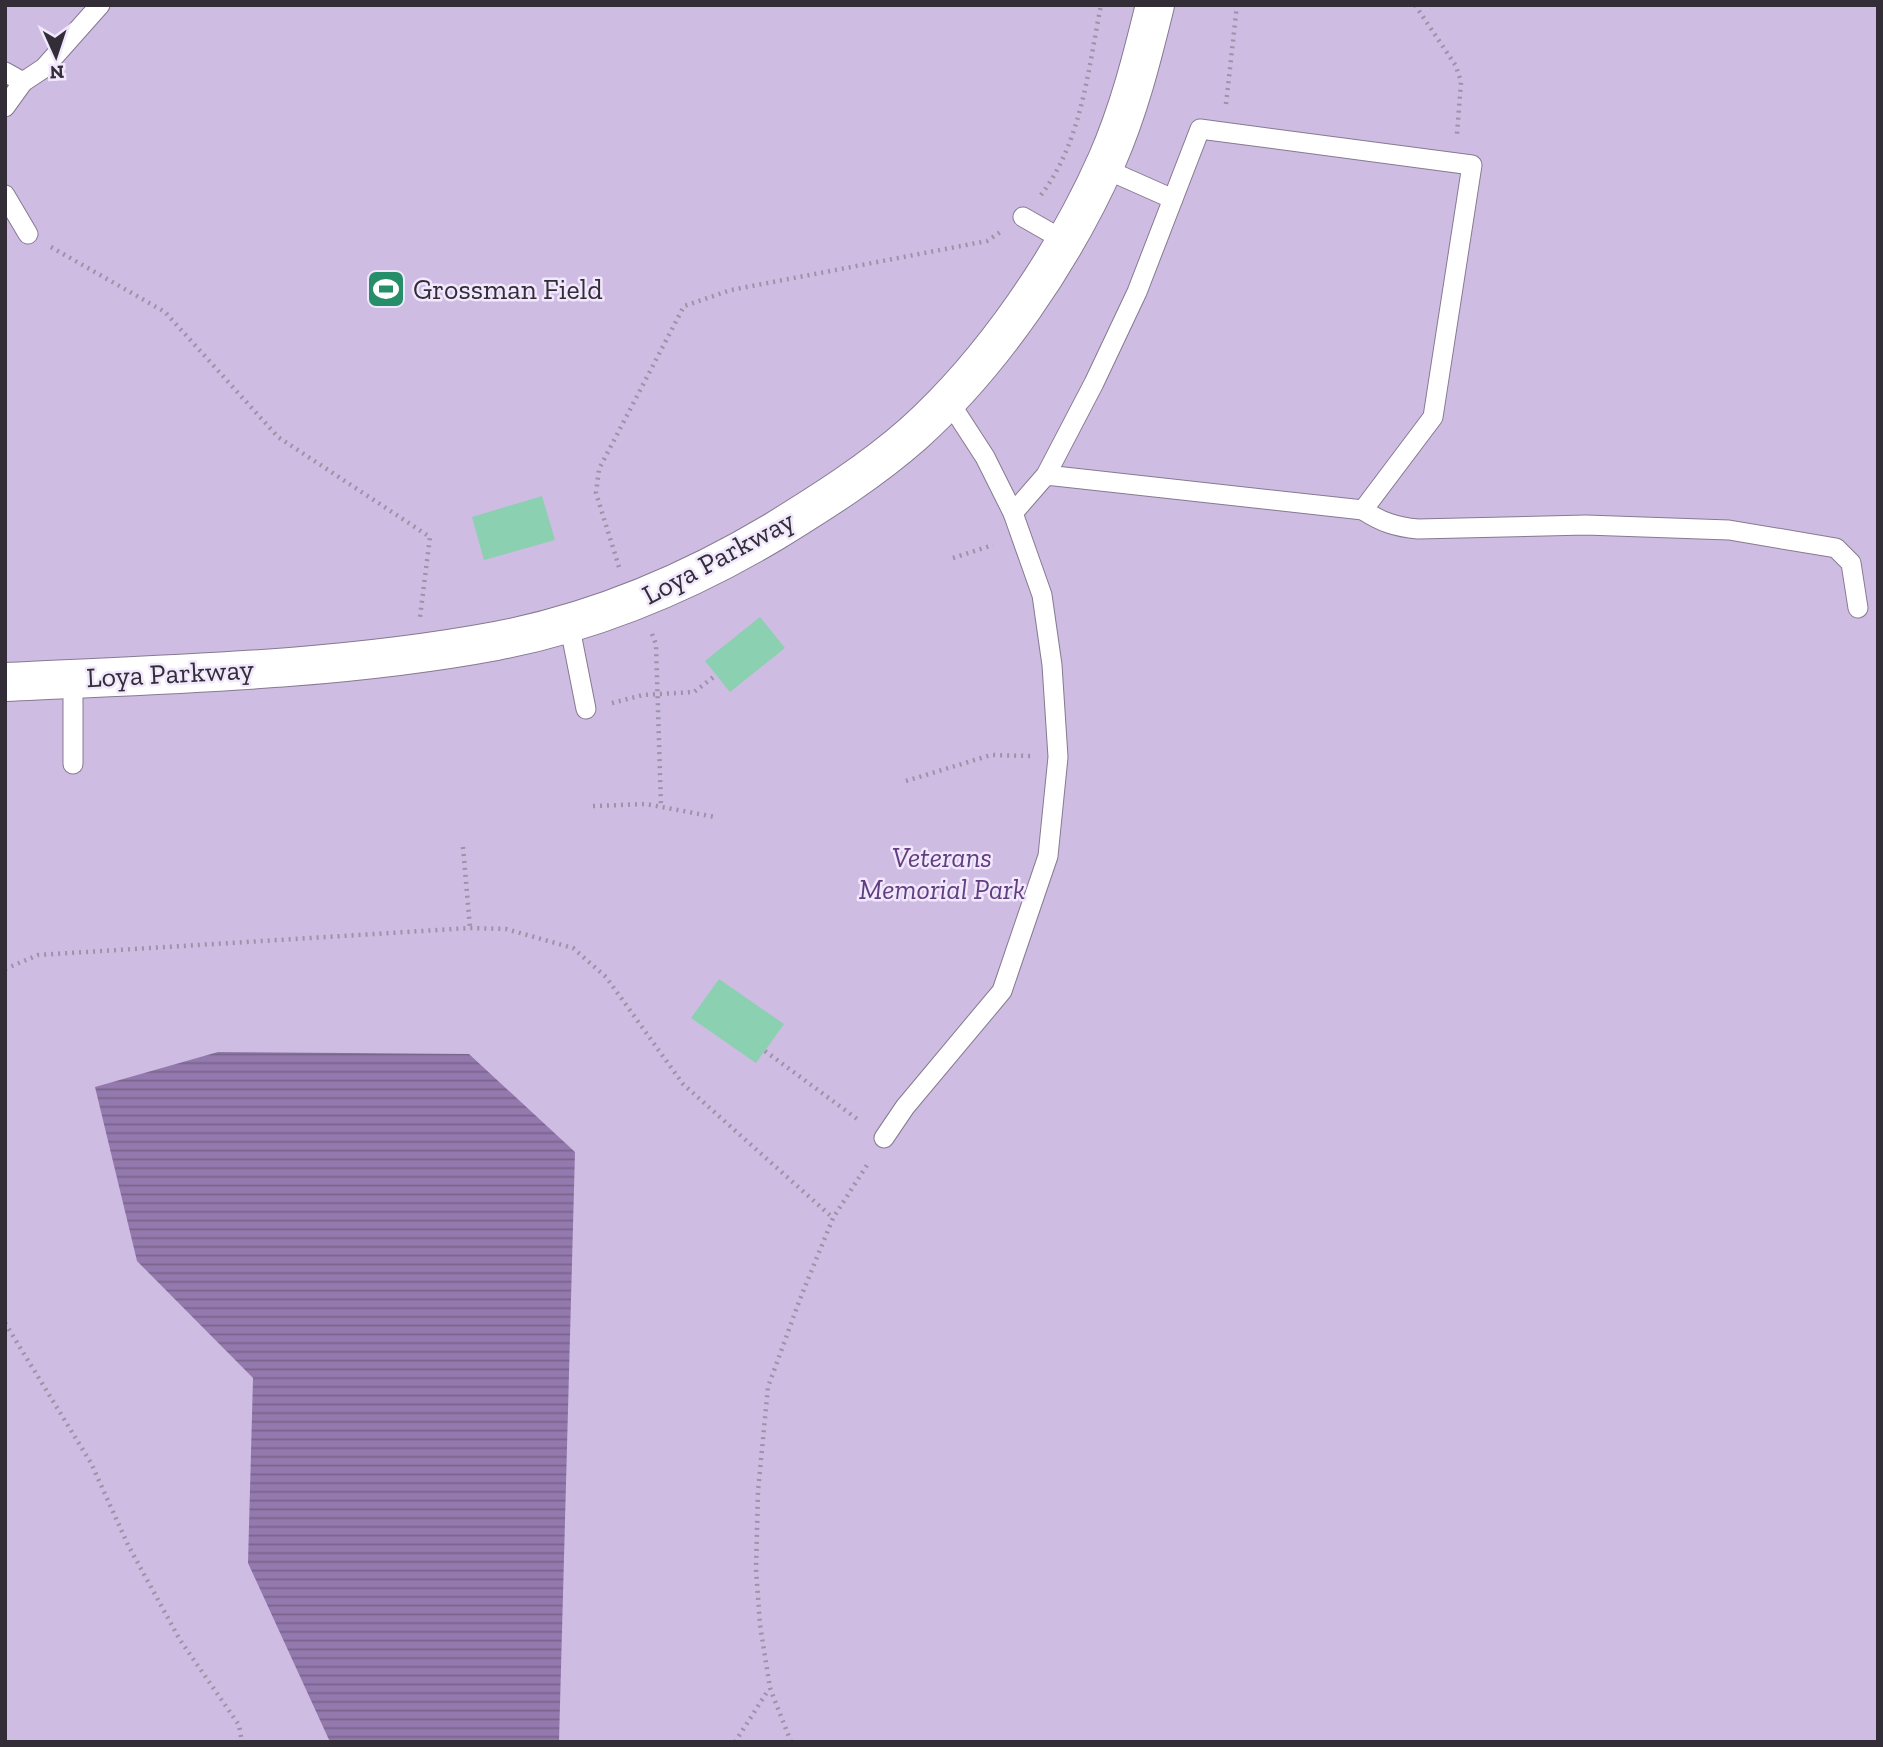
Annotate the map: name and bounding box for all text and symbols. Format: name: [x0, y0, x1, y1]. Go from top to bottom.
north arrow: [21, 21, 91, 91]
text: N: [49, 61, 65, 84]
sports icon: Grossman Field: [365, 268, 407, 310]
place label: Grossman Field: [413, 273, 603, 306]
street label: Loya Parkway: [636, 503, 801, 611]
street label: Loya Parkway: [85, 653, 255, 694]
park label: Veterans Memorial Park: [859, 841, 1025, 906]

